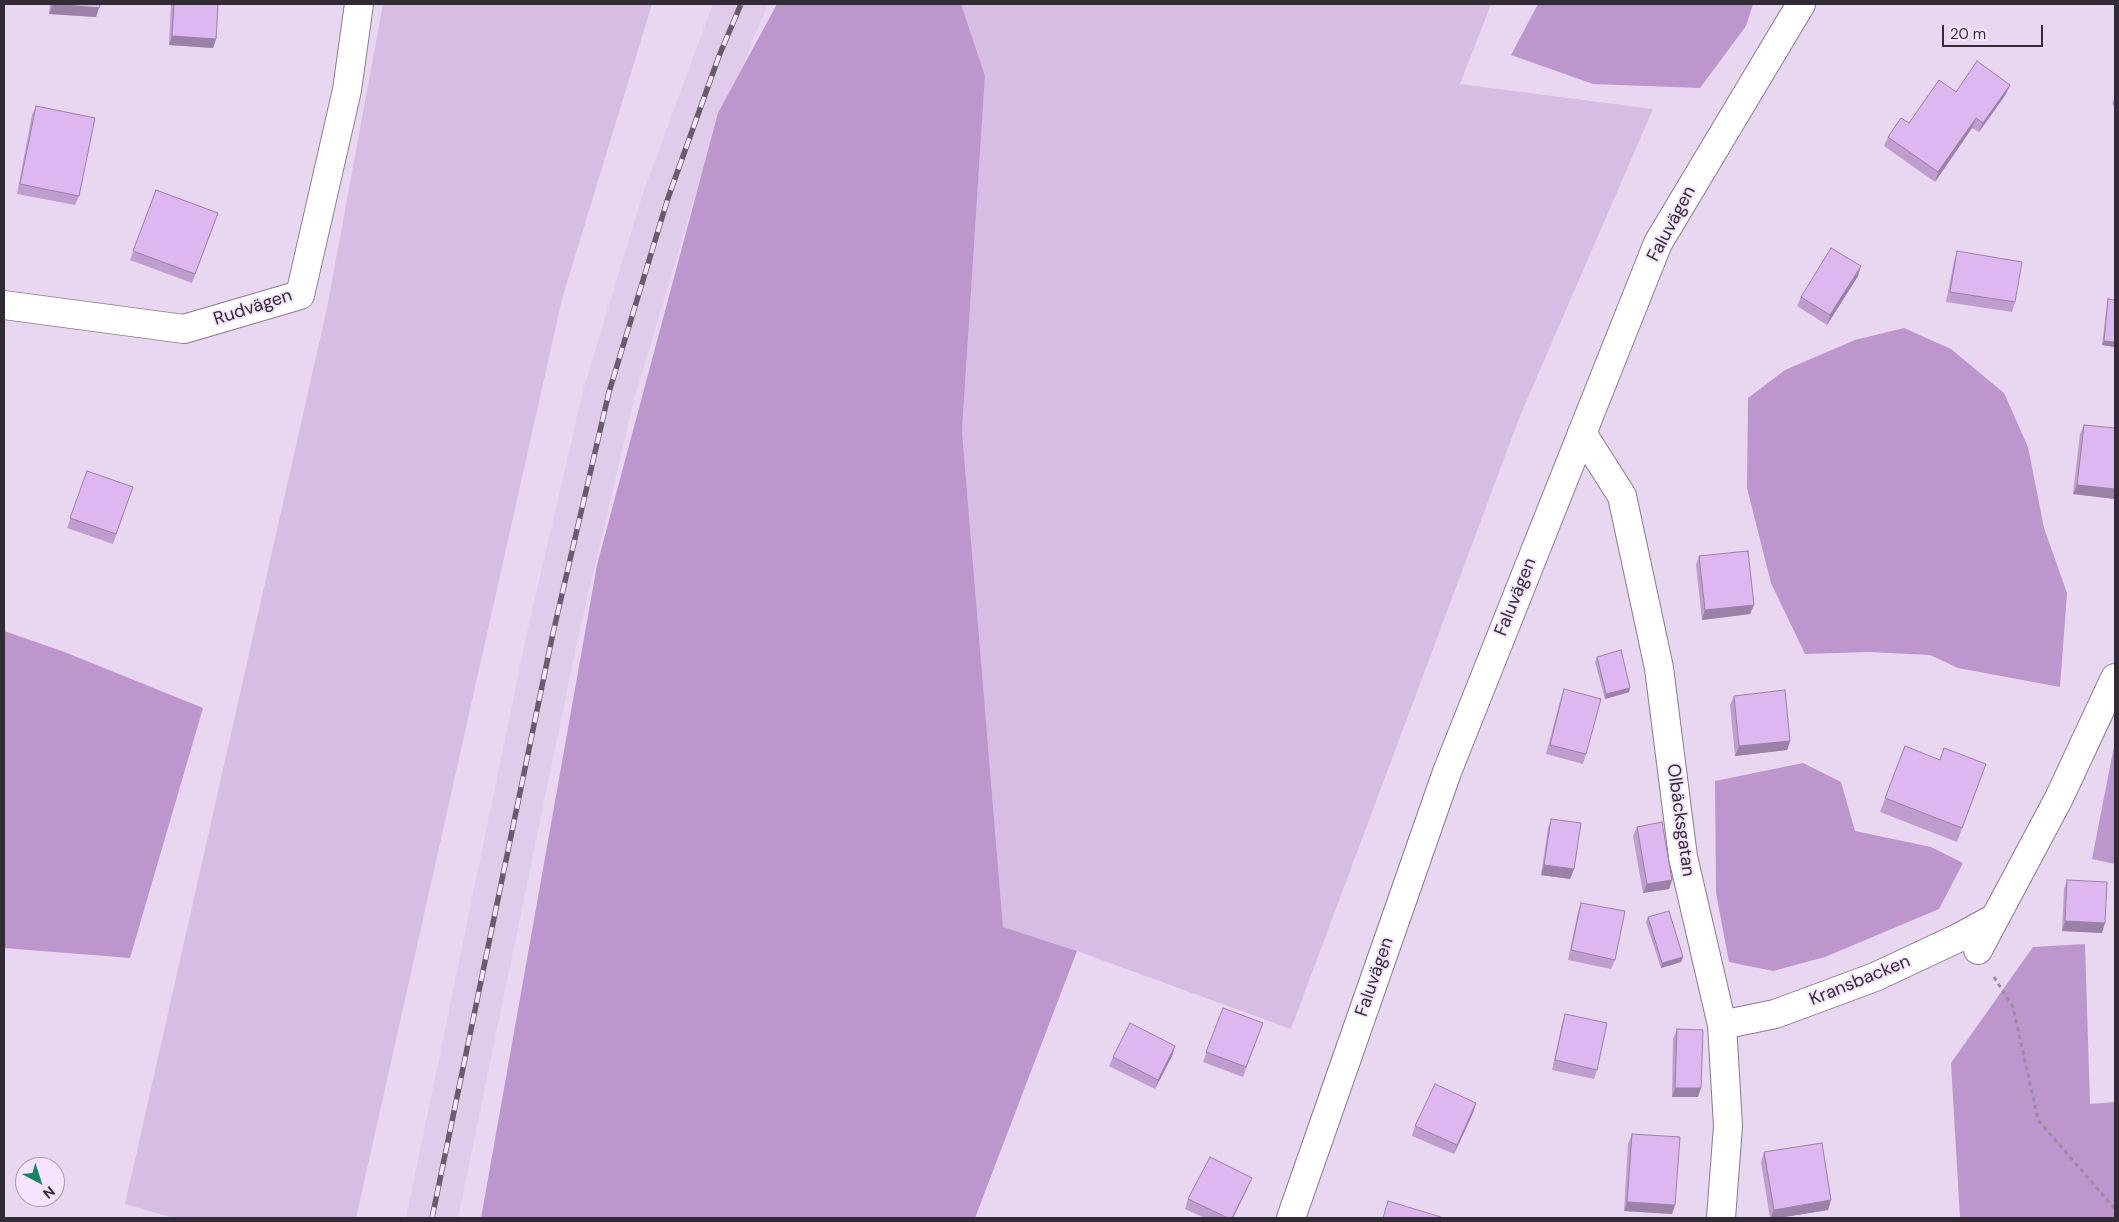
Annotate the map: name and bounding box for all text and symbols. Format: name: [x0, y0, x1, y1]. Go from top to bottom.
scale bar: [1944, 15, 2045, 47]
text: 20 m: [1950, 24, 1986, 44]
street label: Faluvägen: [1643, 183, 1701, 265]
street label: Rudvägen: [211, 285, 295, 331]
street label: Faluvägen: [1491, 555, 1541, 639]
street label: Olbäcksgatan: [1661, 762, 1699, 878]
street label: Faluvägen: [1351, 935, 1399, 1019]
street label: Kransbacken: [1807, 951, 1913, 1011]
north arrow: [15, 1157, 65, 1207]
text: N: [39, 1183, 59, 1203]

